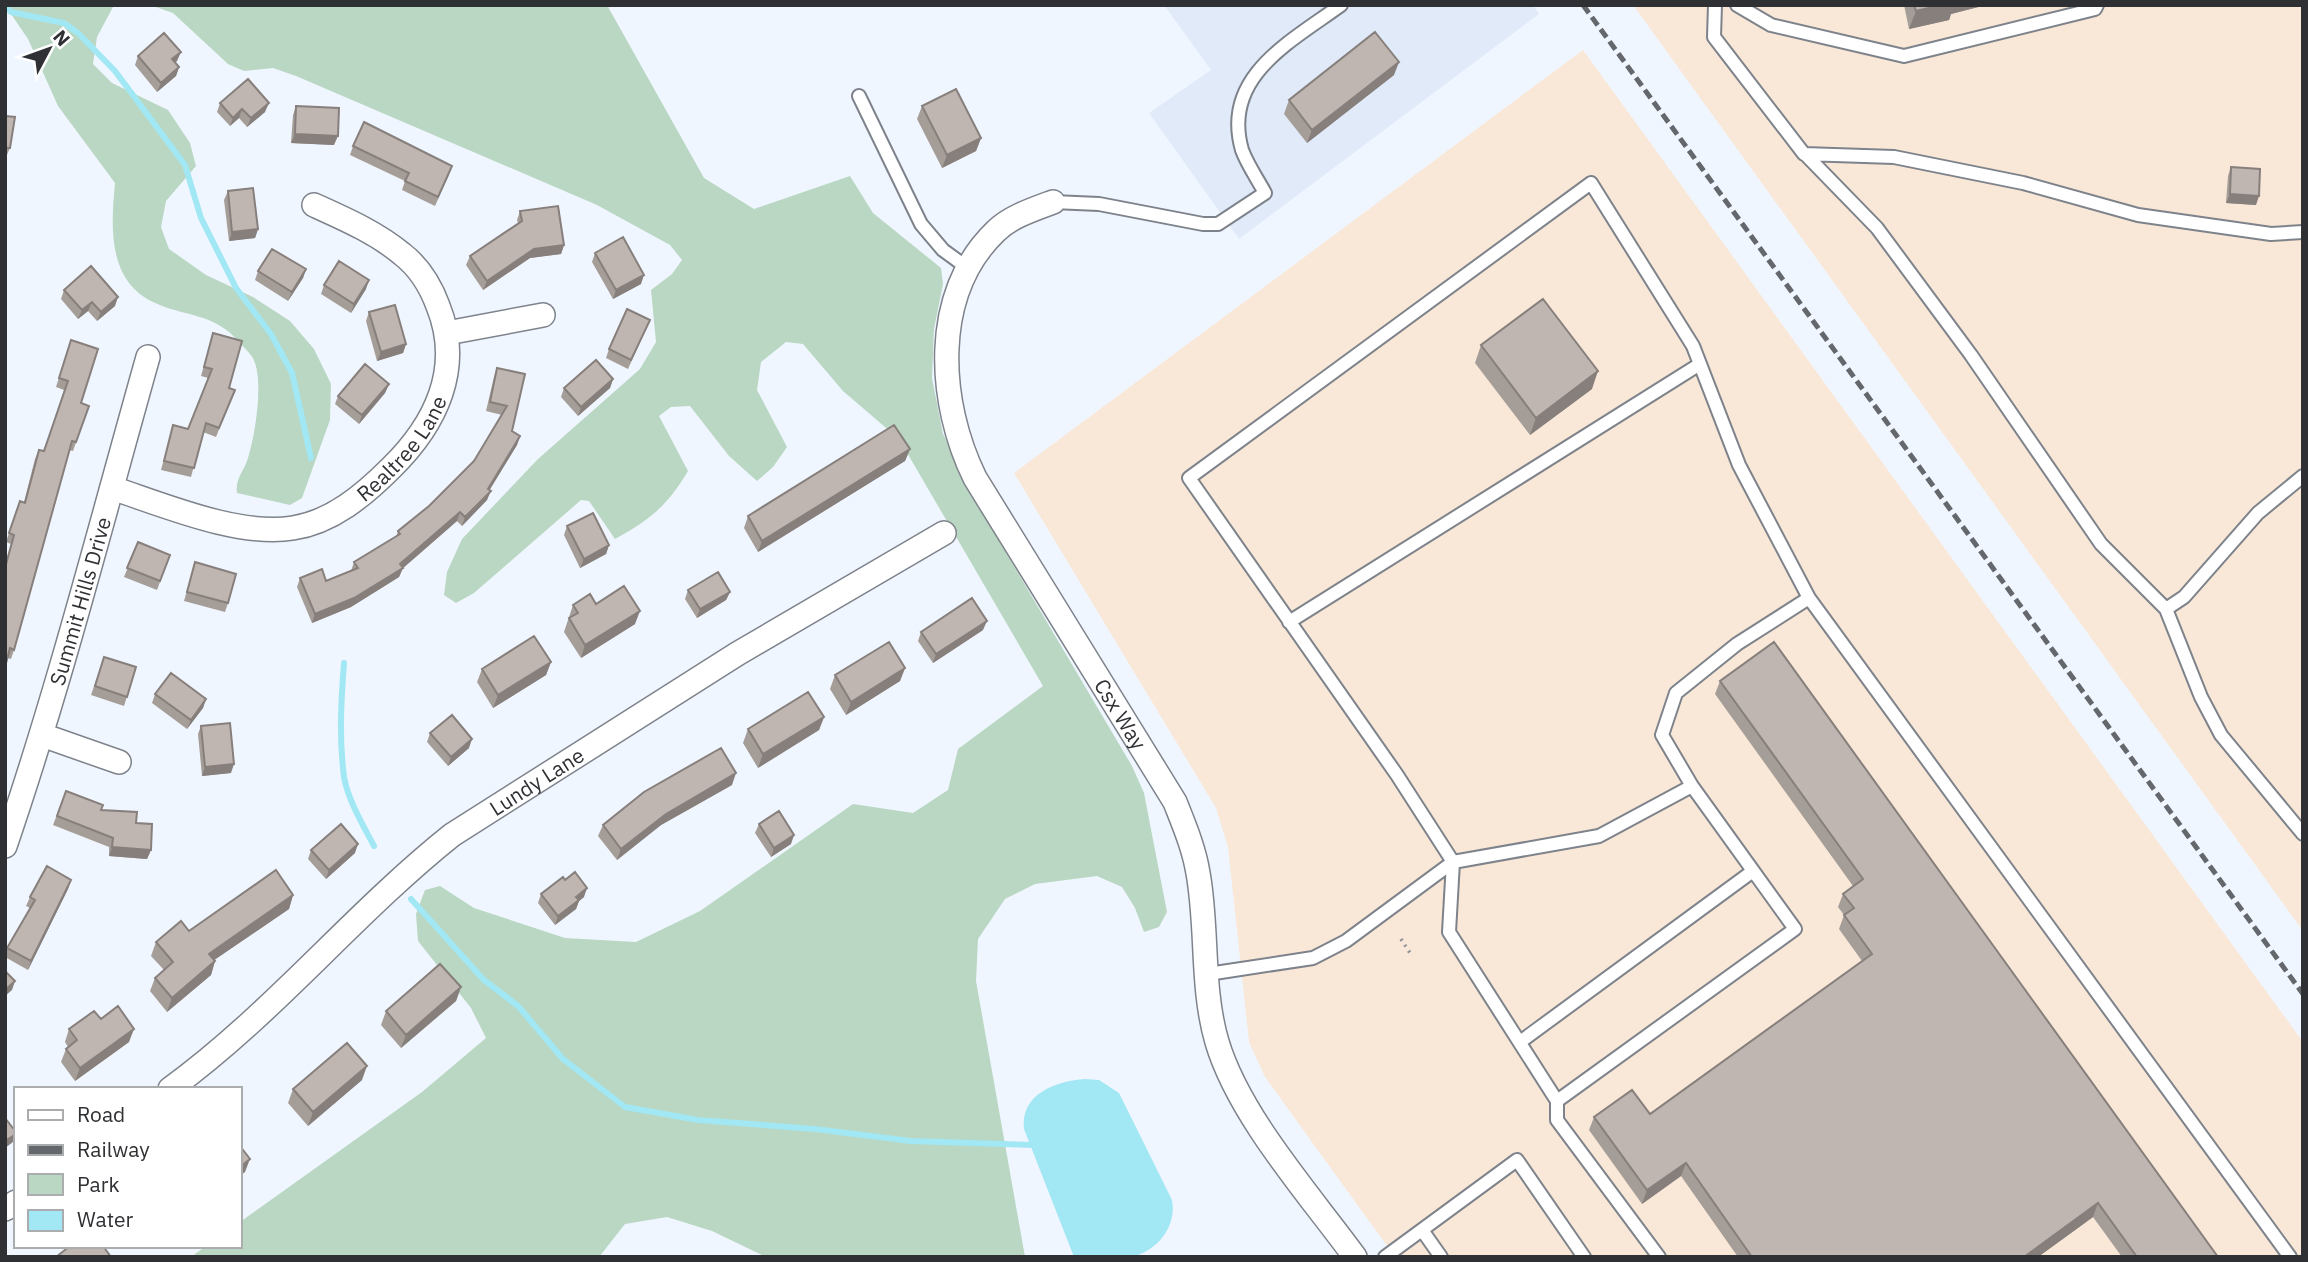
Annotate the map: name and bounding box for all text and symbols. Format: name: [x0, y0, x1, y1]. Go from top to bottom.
north arrow: [14, 14, 84, 84]
text: N: [48, 25, 75, 51]
street label: Realtree Lane: [350, 392, 453, 507]
street label: Summit Hills Drive: [43, 514, 117, 689]
street label: Csx Way: [1088, 673, 1153, 755]
street label: Lundy Lane: [484, 741, 589, 822]
legend: [14, 1087, 242, 1248]
text: Road: [77, 1100, 125, 1128]
text: Railway: [77, 1135, 150, 1163]
text: Park: [77, 1170, 120, 1198]
text: Water: [77, 1205, 134, 1233]

